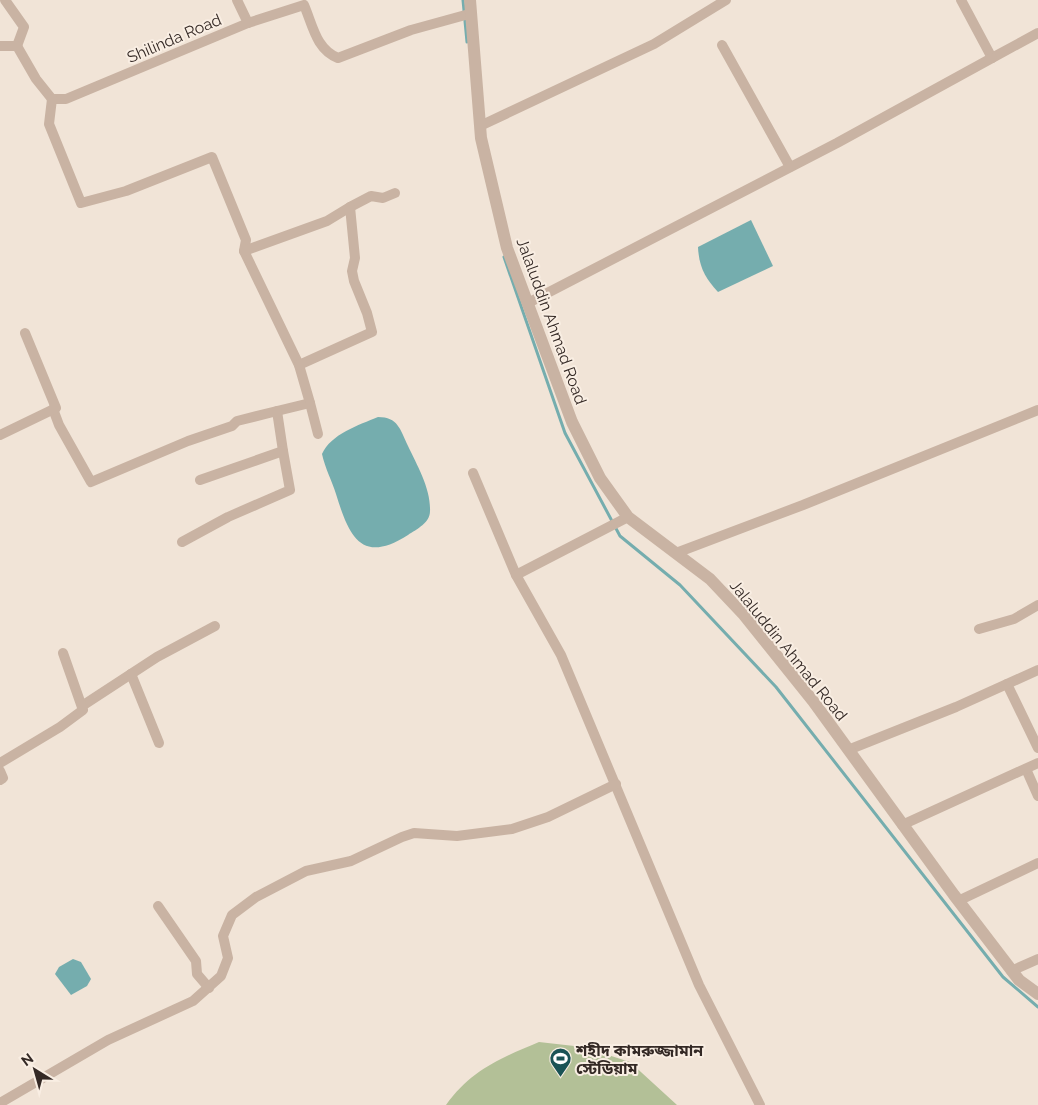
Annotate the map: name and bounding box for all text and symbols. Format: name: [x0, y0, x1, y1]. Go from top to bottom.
street label: Shilinda Road: [124, 10, 224, 67]
street label: Jalaluddin Ahmad Road: [513, 235, 590, 407]
street label: Jalaluddin Ahmad Road: [726, 576, 851, 725]
place label: শহীদ কামরুজ্জামান স্টেডিয়াম: [575, 1041, 704, 1078]
north arrow: [10, 1045, 60, 1095]
sports icon: শহীদ কামরুজ্জামান স্টেডিয়াম: [548, 1047, 572, 1078]
text: N: [18, 1050, 36, 1069]

